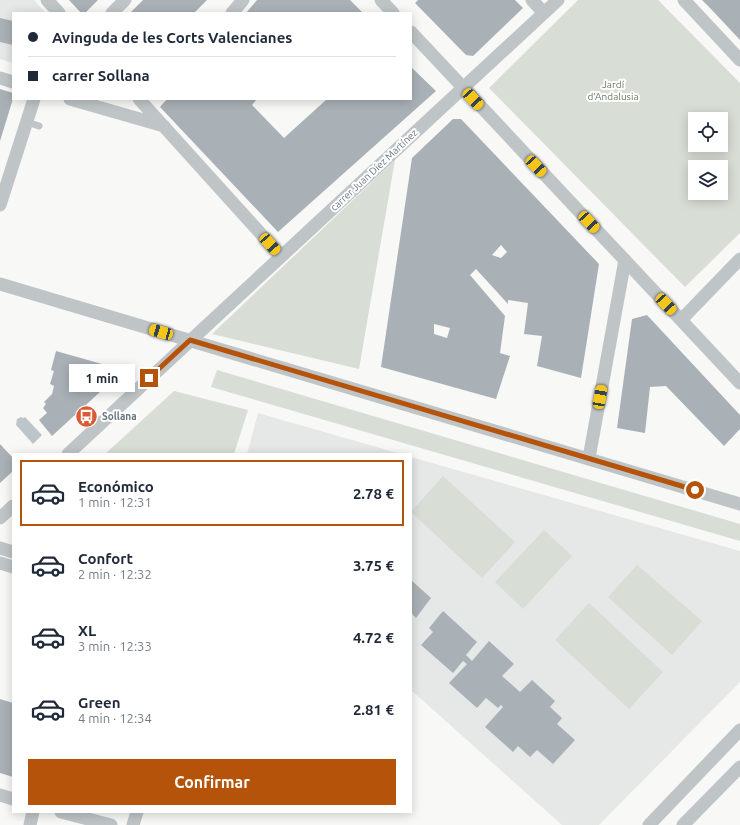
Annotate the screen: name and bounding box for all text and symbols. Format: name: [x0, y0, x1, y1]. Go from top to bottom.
text: Avinguda de les Corts Valencianes: [52, 29, 292, 46]
text: carrer Sollana: [52, 67, 150, 84]
park label: Jardí d'Andalusia: [587, 79, 639, 102]
car: [460, 86, 486, 112]
map controls: [688, 112, 728, 200]
button: locate: [688, 112, 728, 152]
street label: carrer Juan Díez Martínez: [328, 127, 420, 213]
car: [523, 153, 549, 179]
button: layers: [688, 160, 728, 200]
car: [576, 209, 602, 235]
car: [258, 231, 282, 257]
car: [653, 291, 679, 317]
car: [148, 323, 174, 341]
callout: 1 min: [69, 364, 135, 392]
route end: [140, 369, 158, 387]
text: 1 min: [86, 371, 118, 385]
car: [592, 384, 608, 410]
bus stop icon: Sollana: [73, 403, 99, 429]
place label: Sollana: [102, 411, 137, 422]
icon: car: [30, 475, 66, 511]
text: Económico: [78, 478, 154, 495]
route start: [686, 481, 704, 499]
text: 2.78 €: [353, 485, 394, 502]
text: 1 min · 12:31: [78, 495, 152, 509]
icon: car: [30, 547, 66, 583]
text: Confort: [78, 550, 133, 567]
text: 3.75 €: [353, 557, 394, 574]
text: 2 min · 12:32: [78, 567, 152, 581]
icon: car: [30, 619, 66, 655]
text: XL: [78, 622, 96, 639]
text: 4.72 €: [353, 629, 394, 646]
text: 3 min · 12:33: [78, 639, 152, 653]
icon: car: [30, 691, 66, 727]
text: Green: [78, 694, 120, 711]
text: 2.81 €: [353, 701, 394, 718]
text: 4 min · 12:34: [78, 711, 152, 725]
button: Confirmar: [28, 759, 396, 805]

